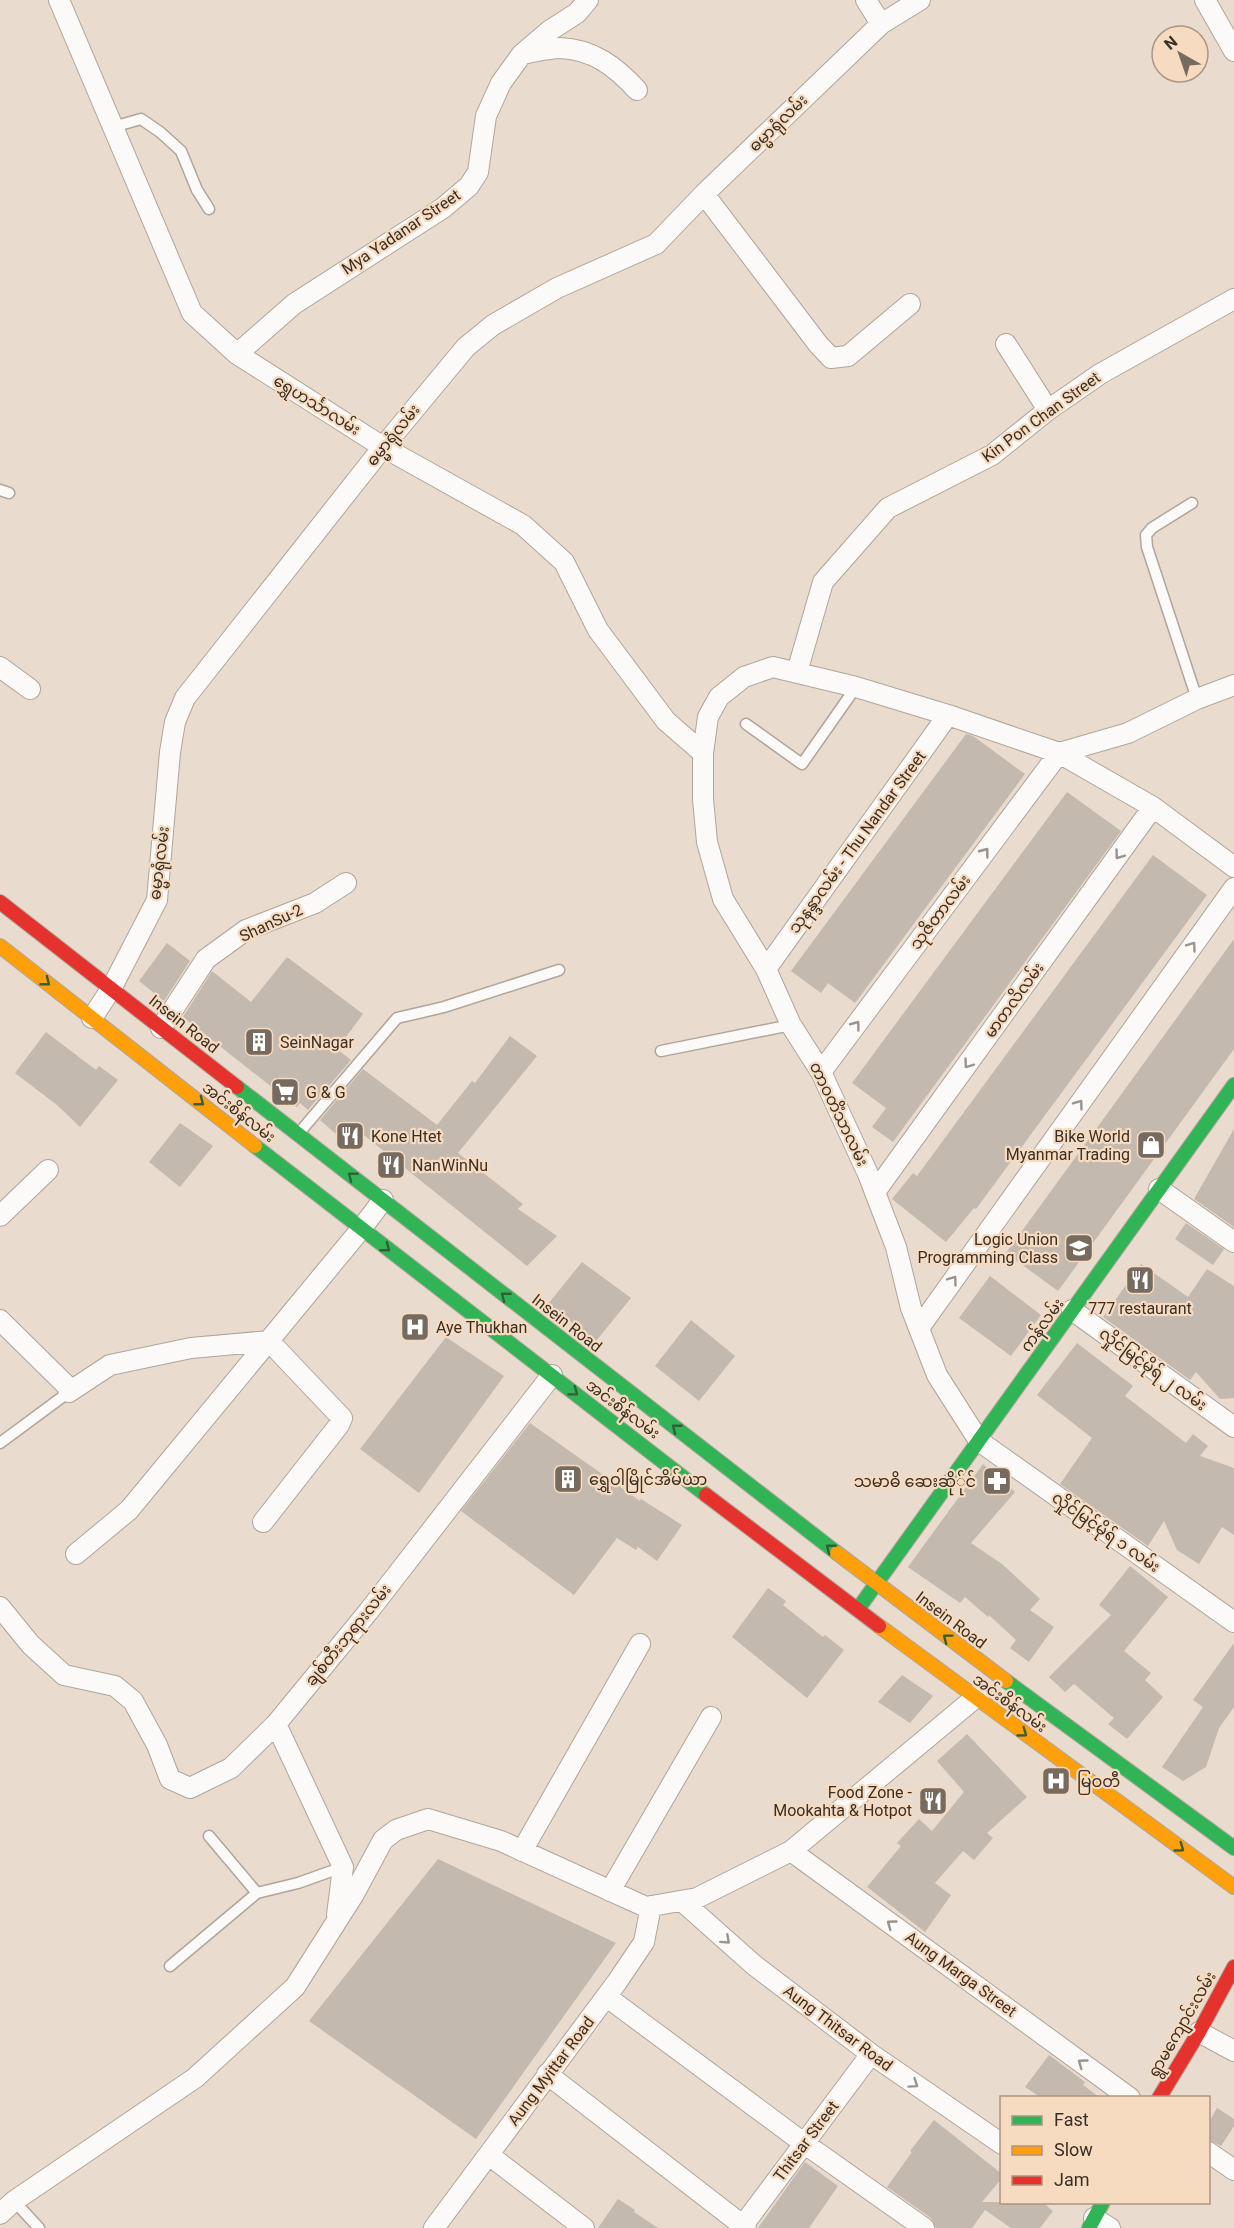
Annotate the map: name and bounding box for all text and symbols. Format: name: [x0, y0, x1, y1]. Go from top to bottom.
north arrow: [1150, 24, 1210, 84]
text: N: [1160, 32, 1181, 54]
street label: ဓမ္မာရုံလမ်း: [743, 89, 815, 159]
street label: Mya Yadanar Street: [338, 185, 464, 279]
street label: Kin Pon Chan Street: [978, 368, 1104, 466]
street label: ရွှေဟင်္သာလမ်း: [268, 369, 365, 443]
street label: ဓမ္မာရုံလမ်း: [361, 399, 428, 473]
street label: သုနန္ဒာလမ်း - Thu Nandar Street: [783, 746, 934, 940]
street label: ဓမ္မာရုံလမ်း: [143, 825, 178, 902]
one-way arrow: [978, 847, 989, 858]
one-way arrow: [1115, 848, 1126, 859]
street label: သုဇိတာလမ်း: [904, 870, 978, 956]
street label: ShanSu-2: [236, 900, 306, 946]
one-way arrow: [1185, 941, 1196, 952]
street label: မာတလိလမ်း: [979, 957, 1048, 1041]
one-way arrow: [39, 974, 50, 985]
street label: Insein Road: [145, 991, 223, 1057]
one-way arrow: [849, 1021, 860, 1032]
building icon: SeinNagar: [243, 1026, 275, 1058]
place label: SeinNagar: [280, 1033, 355, 1052]
one-way arrow: [964, 1057, 975, 1068]
street label: တာဝတိံသာလမ်း: [806, 1058, 874, 1169]
street label: အင်းစိန်လမ်း: [196, 1076, 280, 1150]
supermarket icon: G & G: [269, 1076, 301, 1108]
place label: G & G: [306, 1083, 346, 1102]
one-way arrow: [193, 1095, 204, 1106]
one-way arrow: [1072, 1100, 1083, 1111]
restaurant icon: Kone Htet: [334, 1120, 366, 1152]
place label: Kone Htet: [371, 1127, 442, 1146]
place label: Bike World Myanmar Trading: [1006, 1127, 1130, 1164]
shop icon: Bike World Myanmar Trading: [1135, 1129, 1167, 1161]
restaurant icon: NanWinNu: [375, 1149, 407, 1181]
place label: NanWinNu: [412, 1156, 488, 1175]
one-way arrow: [348, 1172, 359, 1183]
place label: Logic Union Programming Class: [917, 1230, 1058, 1267]
school or university icon: Logic Union Programming Class: [1063, 1232, 1095, 1264]
one-way arrow: [379, 1241, 390, 1252]
restaurant icon: 777 restaurant: [1124, 1264, 1156, 1296]
one-way arrow: [946, 1276, 957, 1287]
street label: Insein Road: [528, 1290, 606, 1356]
one-way arrow: [501, 1292, 512, 1303]
street label: ကန်လမ်း: [1015, 1293, 1071, 1358]
place label: 777 restaurant: [1088, 1299, 1192, 1318]
hospital icon: Aye Thukhan: [399, 1311, 431, 1343]
place label: Aye Thukhan: [436, 1318, 527, 1337]
street label: လှိုင်မြင့်မိုရ် ၂ လမ်း: [1093, 1322, 1212, 1418]
street label: အင်းစိန်လမ်း: [580, 1374, 665, 1446]
one-way arrow: [568, 1385, 579, 1396]
one-way arrow: [672, 1425, 683, 1436]
building icon: ရွှေဝါမြိုင်အိမ်ယာ: [552, 1463, 584, 1495]
pharmacy icon: သမာဓိ ဆေးဆို်ုင်: [981, 1465, 1013, 1497]
place label: ရွှေဝါမြိုင်အိမ်ယာ: [589, 1468, 707, 1493]
place label: သမာဓိ ဆေးဆို်ုင်: [854, 1470, 976, 1496]
street label: လှိုင်မြင့်မိုရ် ၁ လမ်း: [1045, 1486, 1165, 1580]
one-way arrow: [825, 1545, 836, 1556]
street label: ချစ်တီးဘုရားလမ်း: [300, 1579, 399, 1693]
street label: Insein Road: [912, 1587, 990, 1653]
one-way arrow: [943, 1634, 954, 1645]
street label: အင်းစိန်လမ်း: [967, 1668, 1052, 1740]
one-way arrow: [1016, 1726, 1027, 1737]
hospital icon: မြဝတီ: [1040, 1765, 1072, 1797]
place label: မြဝတီ: [1077, 1770, 1120, 1795]
place label: Food Zone - Mookahta & Hotpot: [773, 1783, 913, 1820]
restaurant icon: Food Zone - Mookahta & Hotpot: [917, 1785, 949, 1817]
one-way arrow: [1173, 1841, 1184, 1852]
one-way arrow: [886, 1920, 897, 1931]
street label: Aung Marga Street: [902, 1927, 1020, 2021]
one-way arrow: [719, 1933, 730, 1944]
street label: ရွာမကျောင်းလမ်း: [1142, 1967, 1223, 2082]
street label: Aung Thitsar Road: [780, 1981, 896, 2075]
street label: Aung Myittar Road: [504, 2013, 598, 2129]
one-way arrow: [1078, 2059, 1089, 2070]
one-way arrow: [907, 2077, 918, 2088]
legend: [1000, 2096, 1210, 2204]
street label: Thitsar Street: [770, 2097, 842, 2185]
text: Fast: [1054, 2109, 1089, 2130]
text: Slow: [1054, 2139, 1093, 2160]
text: Jam: [1054, 2169, 1090, 2190]

